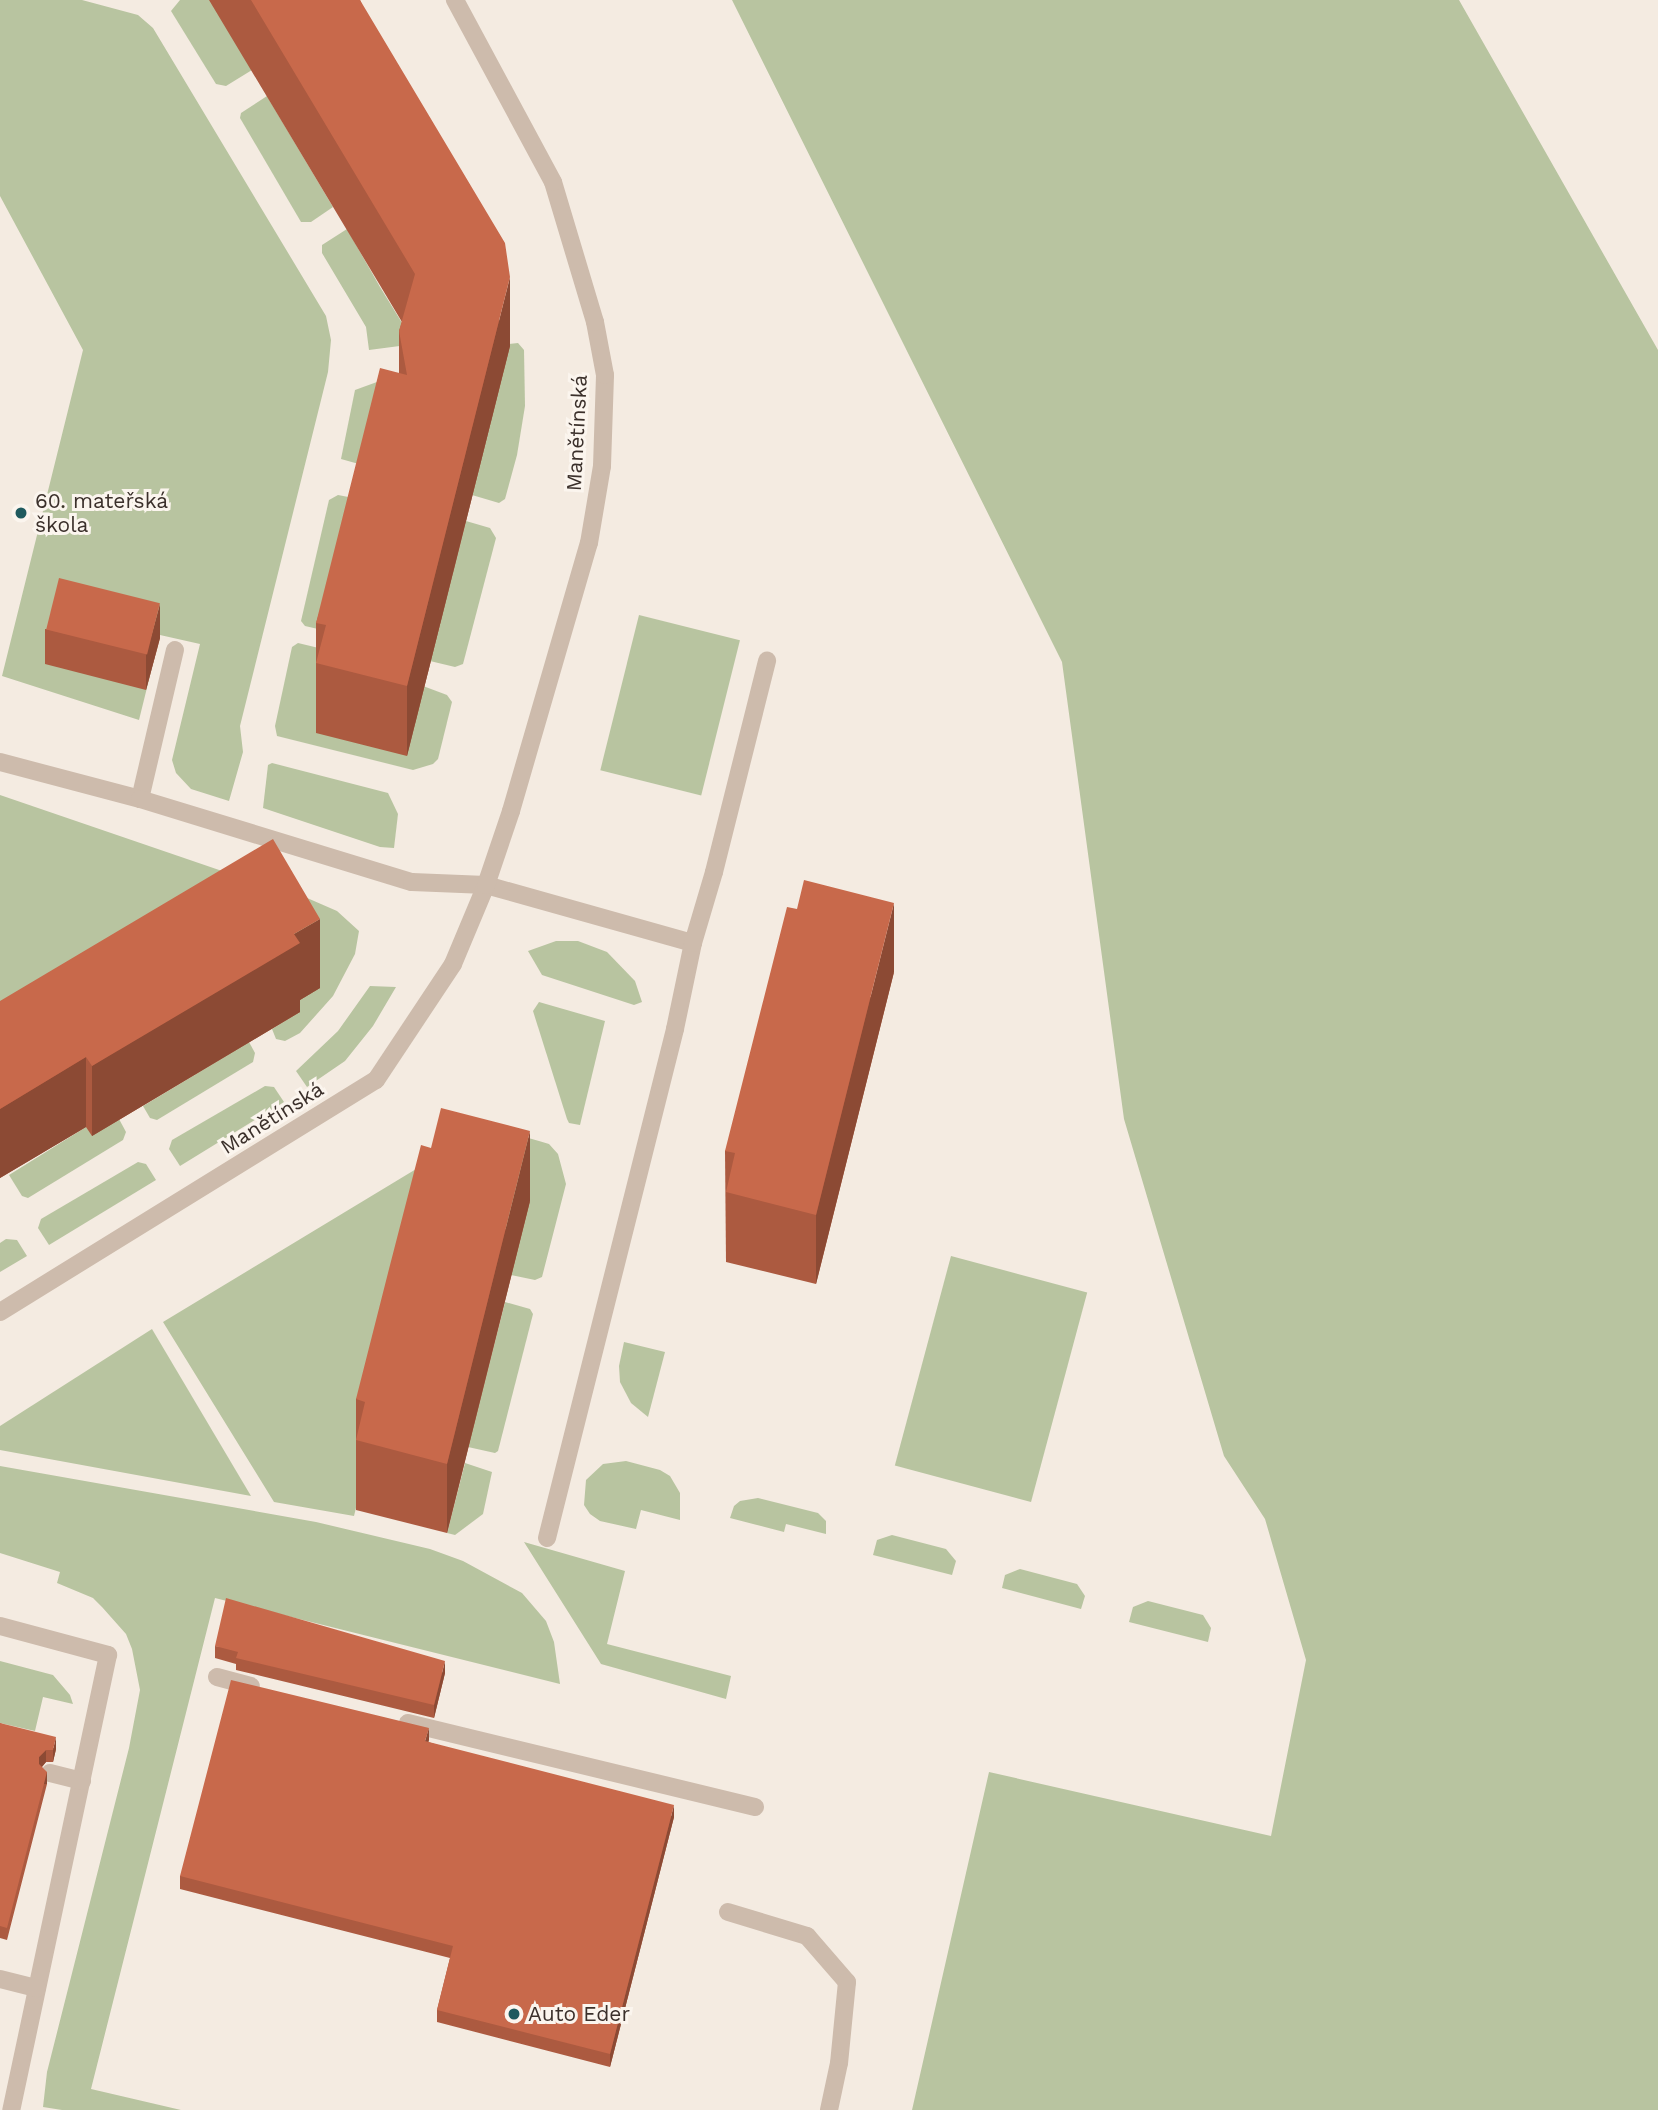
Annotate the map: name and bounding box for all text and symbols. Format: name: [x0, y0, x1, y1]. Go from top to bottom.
street label: Manětínská: [561, 374, 593, 492]
place label: 60. mateřská škola: [35, 488, 168, 538]
marker: 60. mateřská škola: [13, 505, 29, 521]
street label: Manětínská: [216, 1076, 328, 1160]
place label: Auto Eder: [528, 2001, 630, 2027]
marker: Auto Eder: [506, 2006, 522, 2022]

